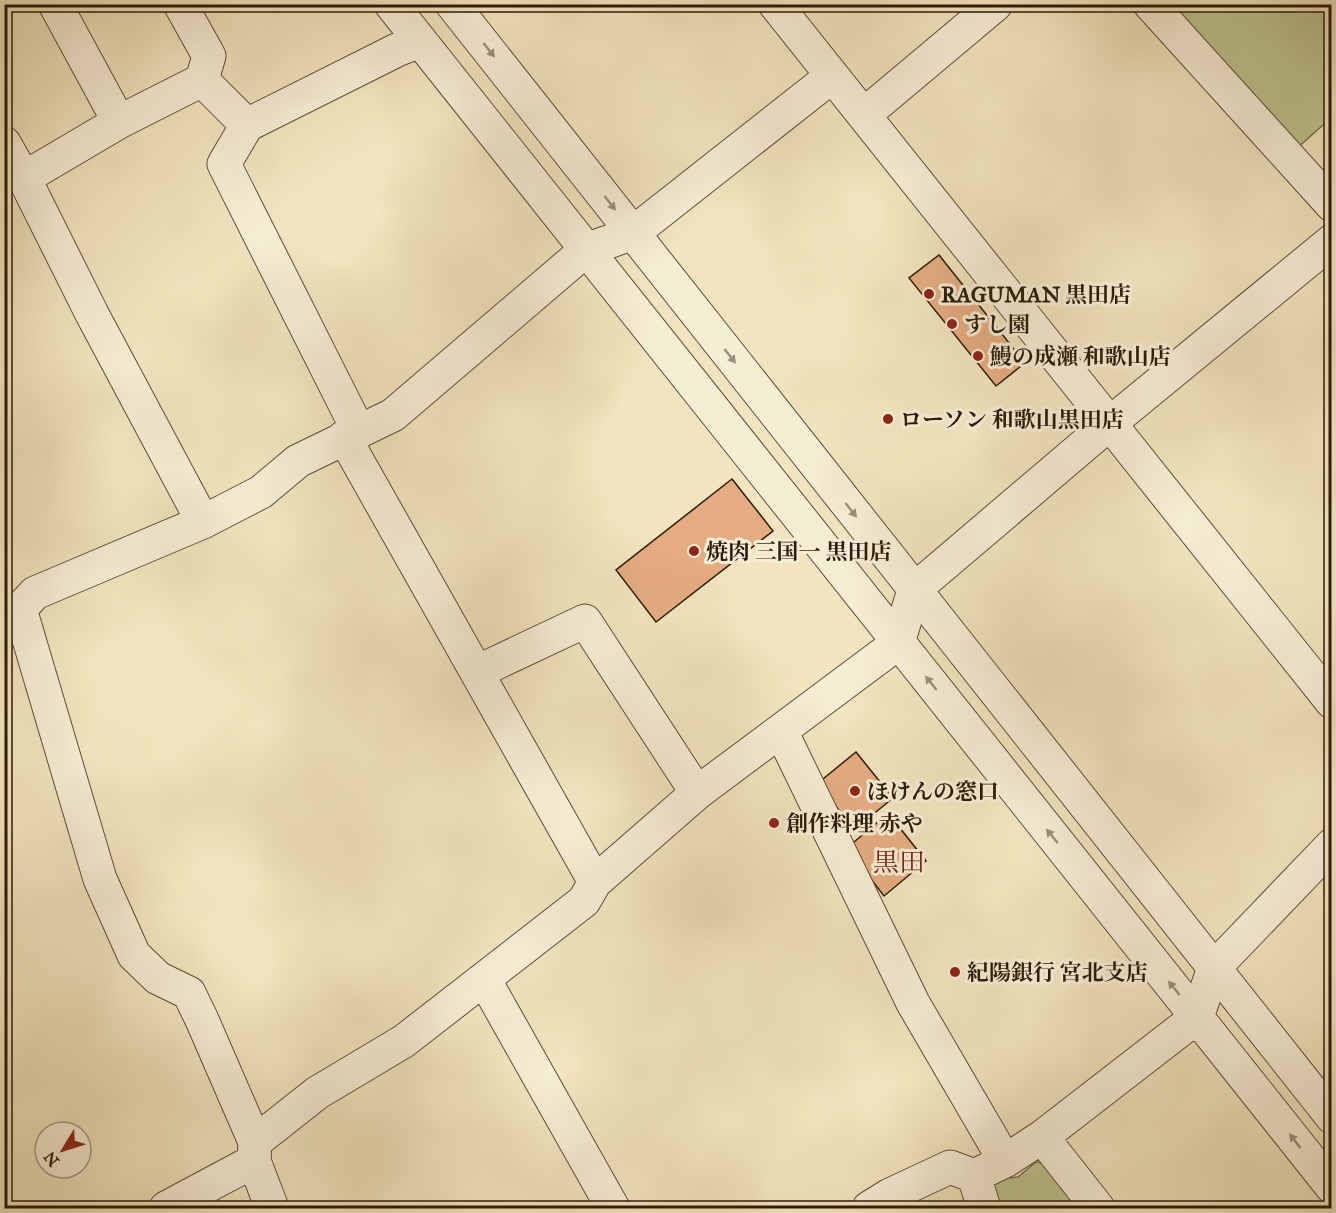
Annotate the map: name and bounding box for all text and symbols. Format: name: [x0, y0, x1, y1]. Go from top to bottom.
one-way arrow: [482, 43, 494, 58]
one-way arrow: [603, 195, 616, 211]
place label: RAGUMAN 黒田店: [941, 281, 1131, 308]
marker: RAGUMAN 黒田店: [922, 287, 936, 301]
place label: すし園: [964, 311, 1030, 338]
marker: すし園: [945, 317, 959, 331]
place label: 鰻の成瀬 和歌山店: [990, 343, 1171, 370]
one-way arrow: [724, 349, 736, 364]
marker: 鰻の成瀬 和歌山店: [971, 349, 985, 363]
place label: ローソン 和歌山黒田店: [900, 406, 1124, 433]
marker: ローソン 和歌山黒田店: [881, 412, 895, 426]
one-way arrow: [844, 502, 857, 518]
place label: 焼肉 三国一 黒田店: [706, 538, 891, 565]
marker: 焼肉 三国一 黒田店: [687, 544, 701, 558]
one-way arrow: [925, 676, 937, 691]
place label: ほけんの窓口: [867, 778, 999, 805]
marker: ほけんの窓口: [848, 784, 862, 798]
place label: 創作料理 赤や: [786, 810, 923, 837]
marker: 創作料理 赤や: [767, 816, 781, 830]
one-way arrow: [1046, 828, 1059, 844]
district label: 黒田: [873, 846, 925, 878]
place label: 紀陽銀行 宮北支店: [967, 959, 1148, 986]
marker: 紀陽銀行 宮北支店: [948, 965, 962, 979]
one-way arrow: [1168, 980, 1181, 996]
north arrow: [33, 1120, 93, 1180]
one-way arrow: [1289, 1133, 1302, 1149]
text: N: [40, 1147, 63, 1170]

